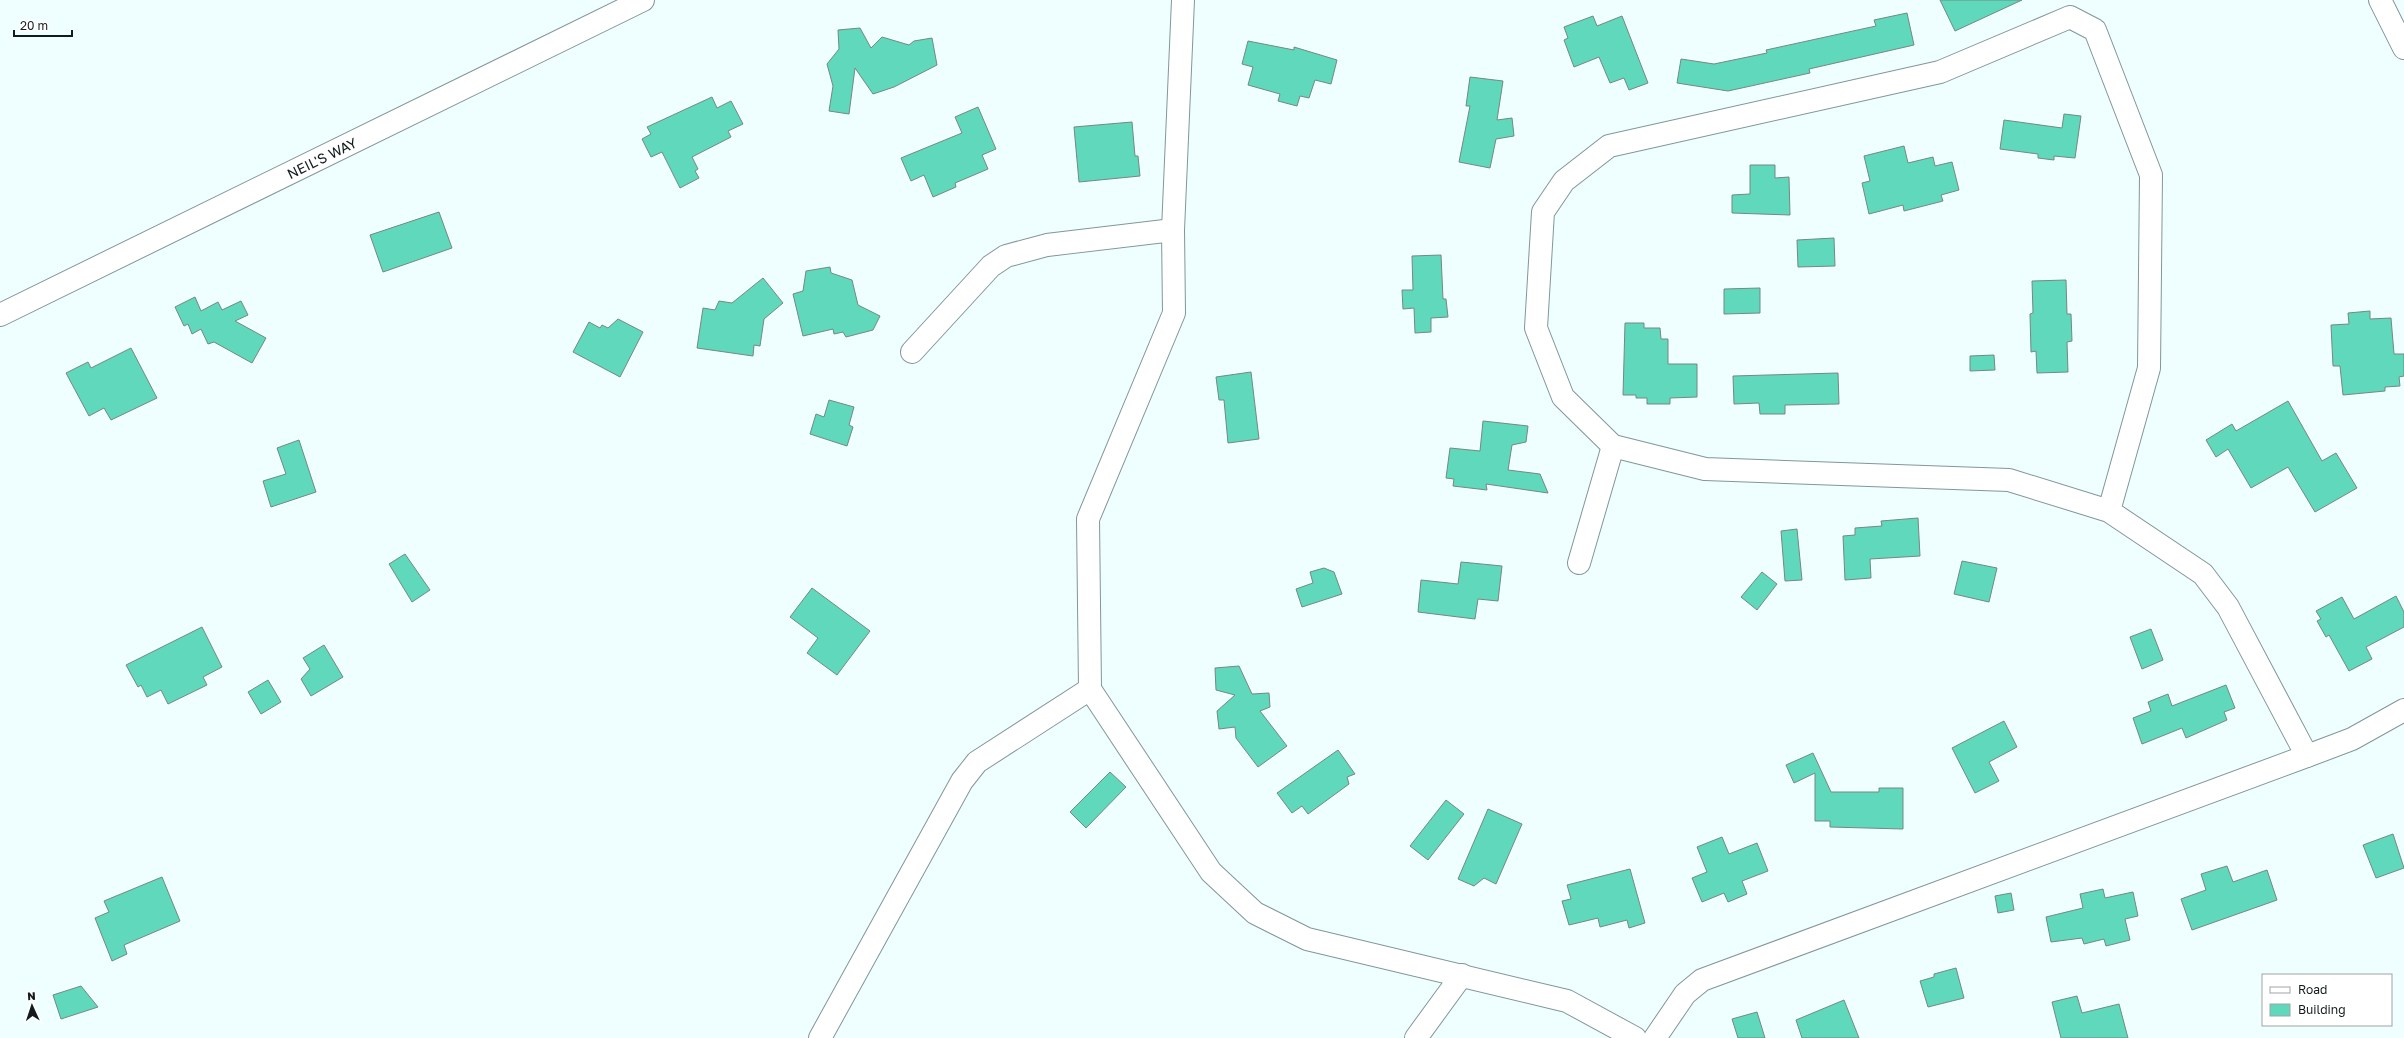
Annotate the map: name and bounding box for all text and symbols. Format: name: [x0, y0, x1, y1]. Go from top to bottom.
scale bar: [14, 12, 72, 38]
text: 20 m: [20, 18, 48, 33]
street label: NEIL'S WAY: [284, 133, 359, 182]
legend: [2262, 974, 2392, 1026]
text: Road: [2298, 982, 2327, 997]
north arrow: [12, 986, 52, 1026]
text: N: [27, 989, 36, 1002]
text: Building: [2298, 1002, 2346, 1017]

